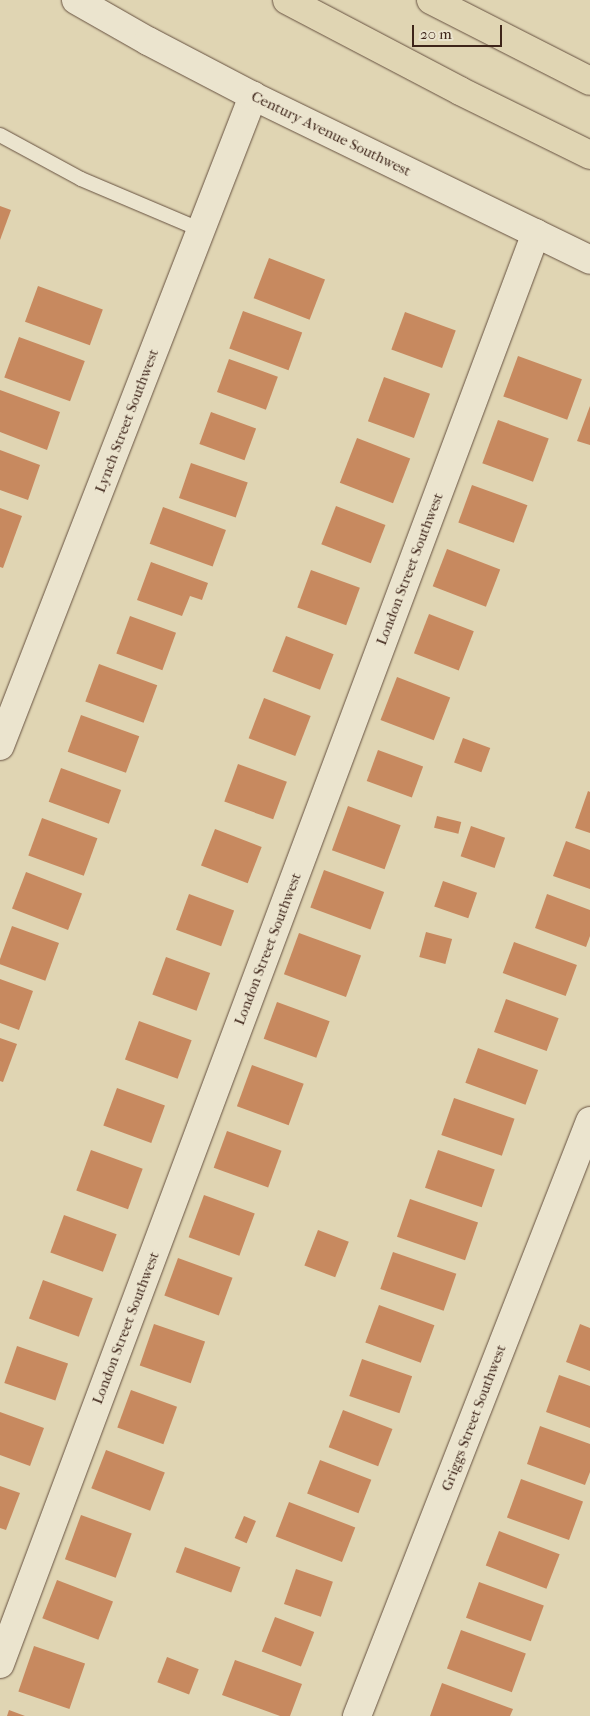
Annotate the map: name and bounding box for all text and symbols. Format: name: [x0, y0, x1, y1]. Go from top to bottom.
scale bar: [415, 15, 505, 47]
text: 20 m: [420, 25, 452, 43]
street label: Century Avenue Southwest: [248, 87, 414, 181]
street label: Lynch Street Southwest: [91, 347, 163, 495]
street label: London Street Southwest: [373, 490, 447, 648]
street label: London Street Southwest: [231, 870, 305, 1028]
street label: London Street Southwest: [89, 1249, 163, 1407]
street label: Griggs Street Southwest: [438, 1342, 510, 1494]

